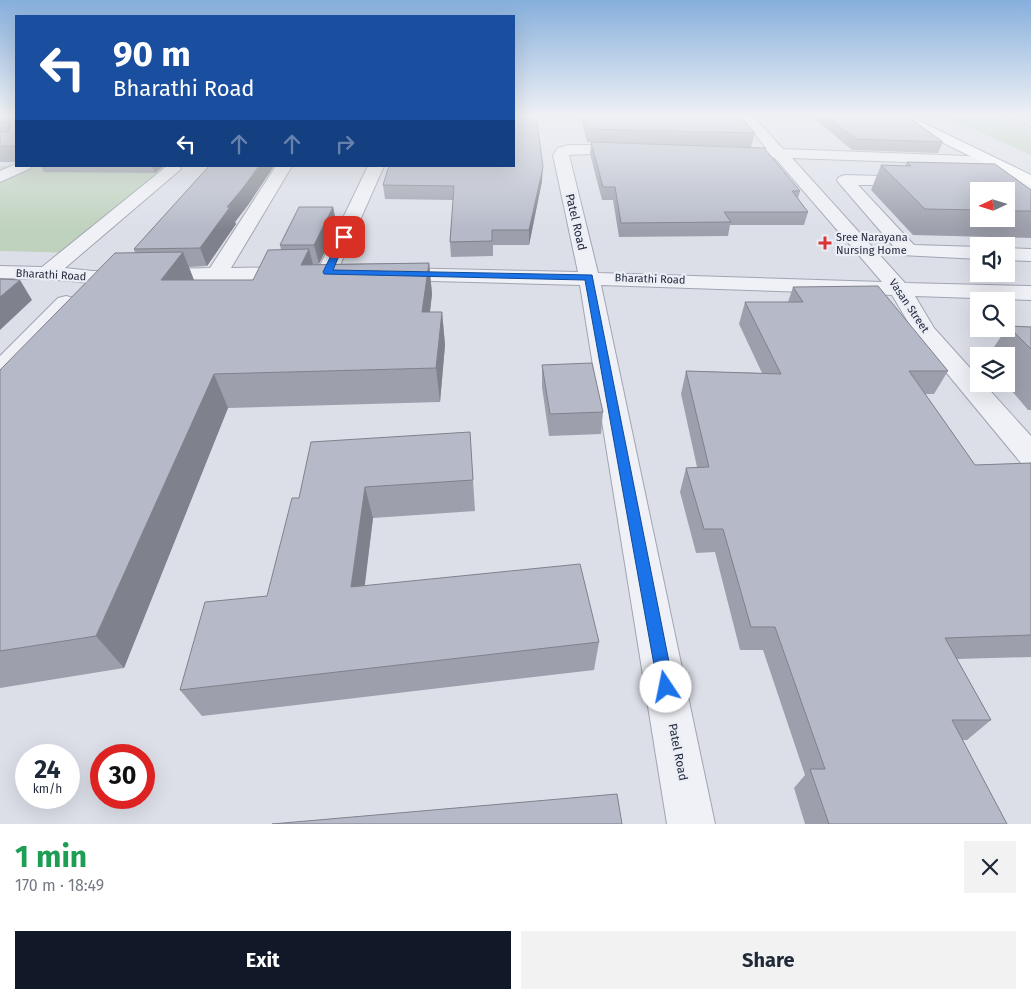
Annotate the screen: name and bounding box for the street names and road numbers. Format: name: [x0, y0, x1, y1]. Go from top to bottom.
street label: Patel Road: [563, 192, 589, 252]
street label: Bharathi Road: [15, 267, 87, 283]
street label: Bharathi Road: [614, 271, 686, 287]
street label: Vasan Street: [886, 277, 932, 335]
street label: Patel Road: [666, 722, 690, 782]

